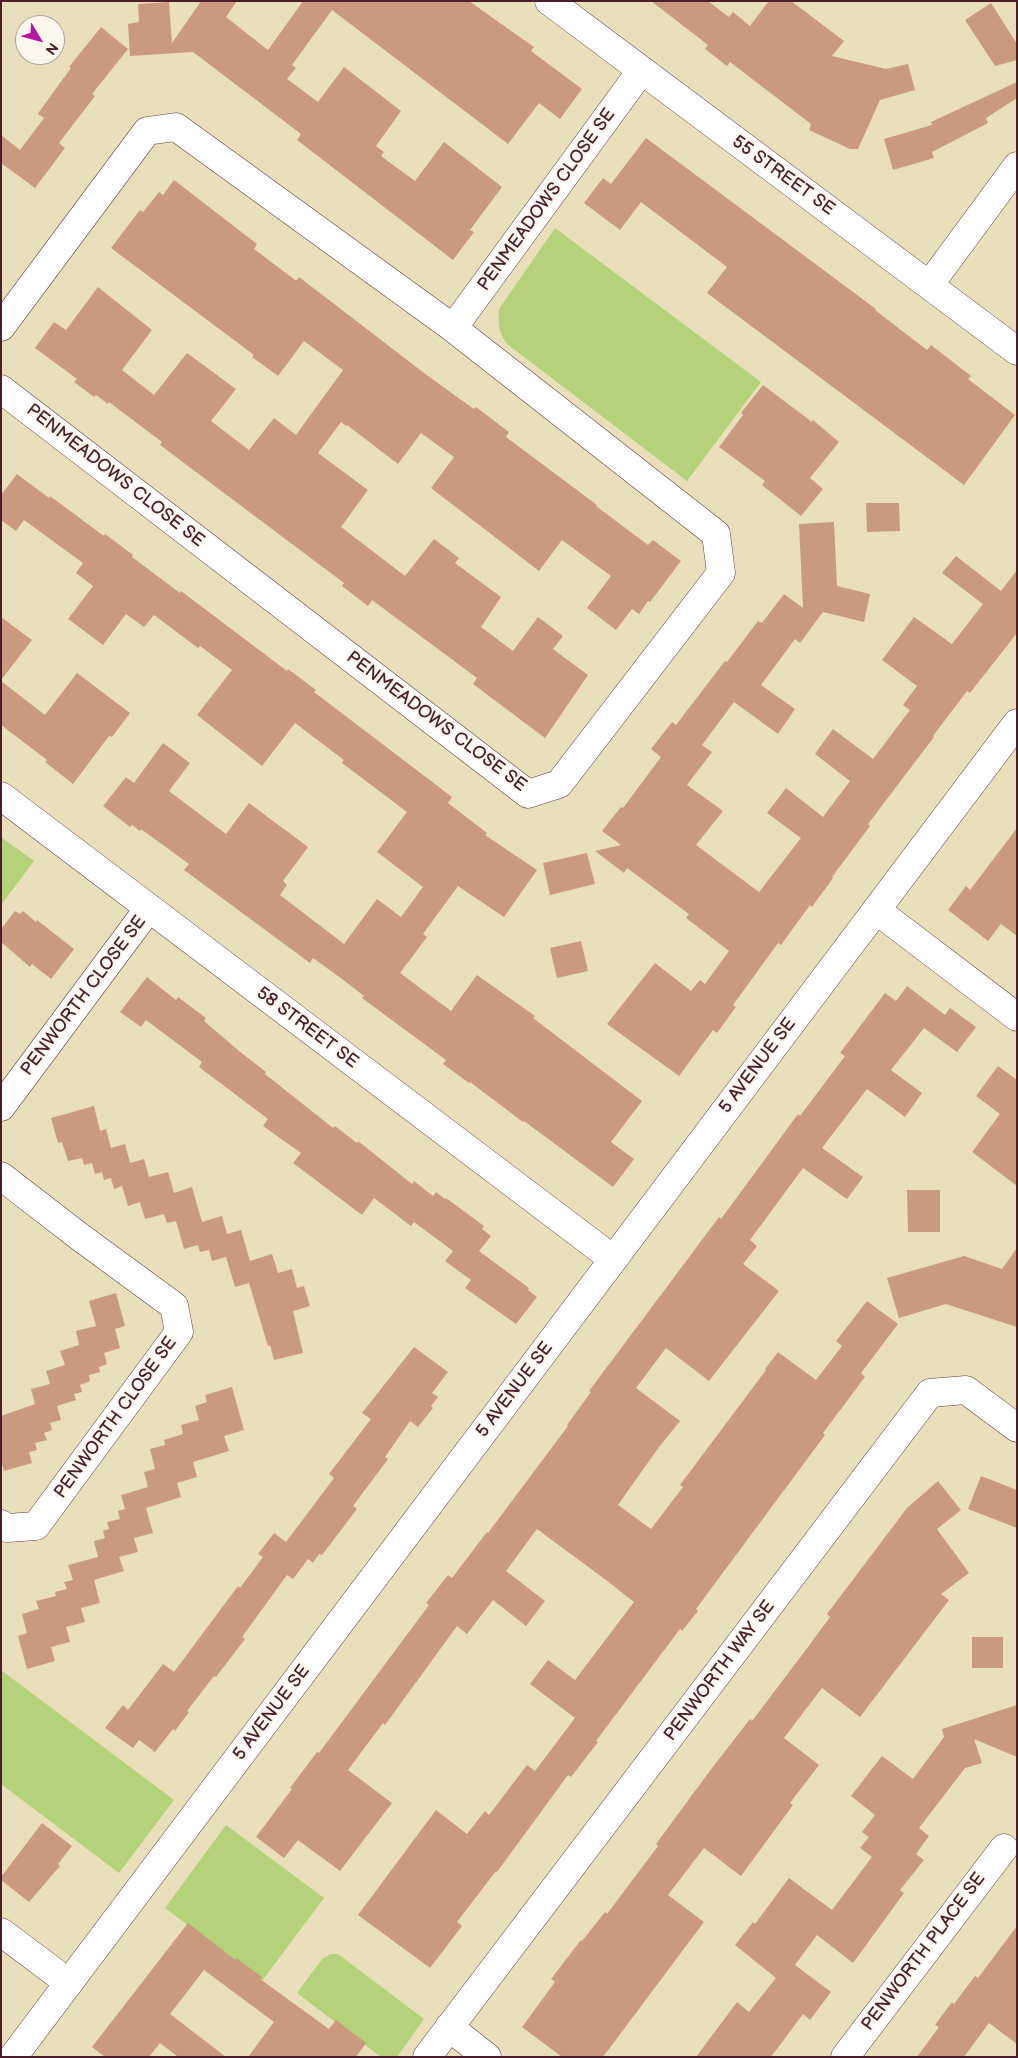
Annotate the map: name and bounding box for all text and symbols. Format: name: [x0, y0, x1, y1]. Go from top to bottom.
north arrow: [15, 15, 65, 65]
text: N: [42, 39, 62, 58]
street label: PENMEADOWS CLOSE SE: [474, 105, 620, 295]
street label: 55 STREET SE: [727, 131, 839, 221]
street label: PENMEADOWS CLOSE SE: [22, 400, 208, 552]
street label: PENMEADOWS CLOSE SE: [342, 647, 530, 797]
street label: PENWORTH CLOSE SE: [17, 912, 151, 1080]
street label: 58 STREET SE: [252, 983, 362, 1073]
street label: 5 AVENUE SE: [715, 1014, 801, 1118]
street label: PENWORTH CLOSE SE: [50, 1333, 182, 1503]
street label: 5 AVENUE SE: [472, 1338, 558, 1442]
street label: PENWORTH WAY SE: [660, 1596, 780, 1746]
street label: 5 AVENUE SE: [229, 1661, 315, 1765]
street label: PENWORTH PLACE SE: [858, 1869, 990, 2035]

